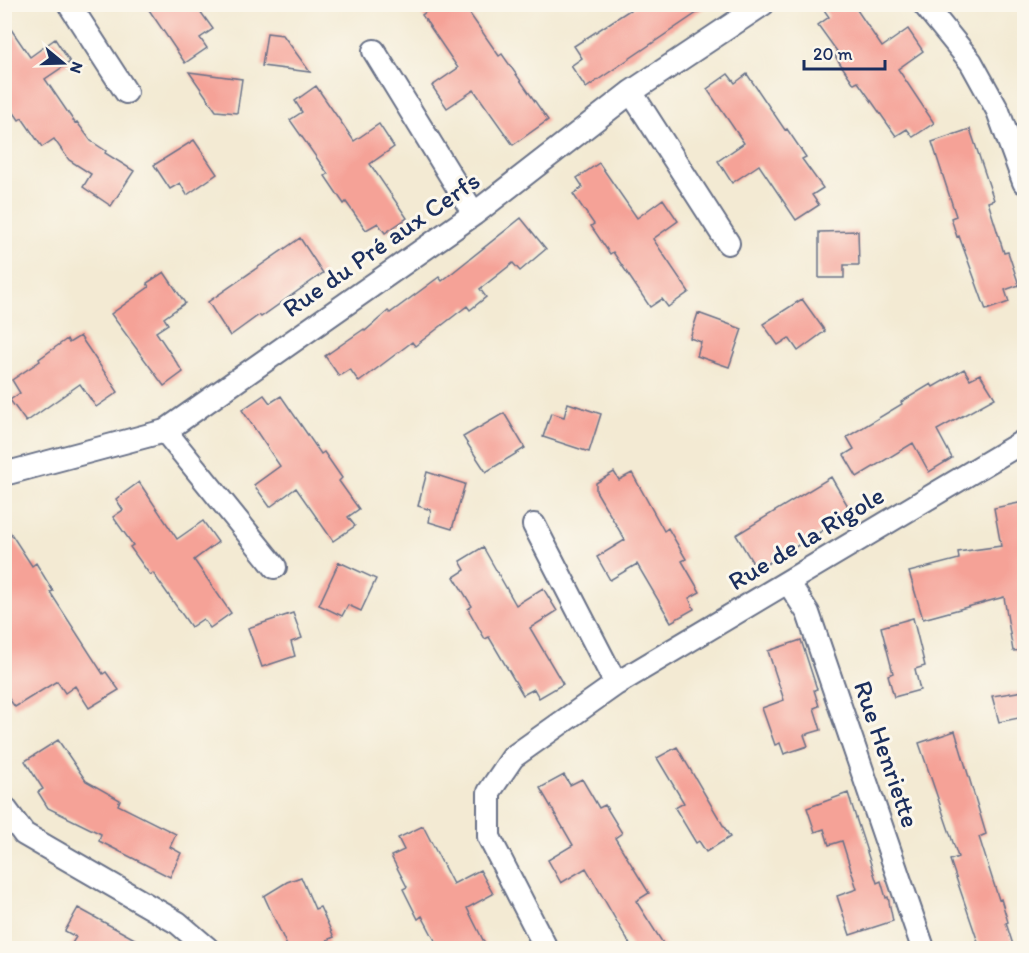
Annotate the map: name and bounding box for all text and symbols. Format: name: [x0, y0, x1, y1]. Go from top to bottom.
north arrow: [33, 33, 93, 93]
scale bar: [804, 33, 885, 71]
text: 20 m: [813, 43, 853, 65]
text: N: [66, 60, 87, 76]
street label: Rue du Pré aux Cerfs: [276, 164, 486, 324]
street label: Rue de la Rigole: [722, 479, 890, 597]
street label: Rue Henriette: [847, 676, 927, 832]

